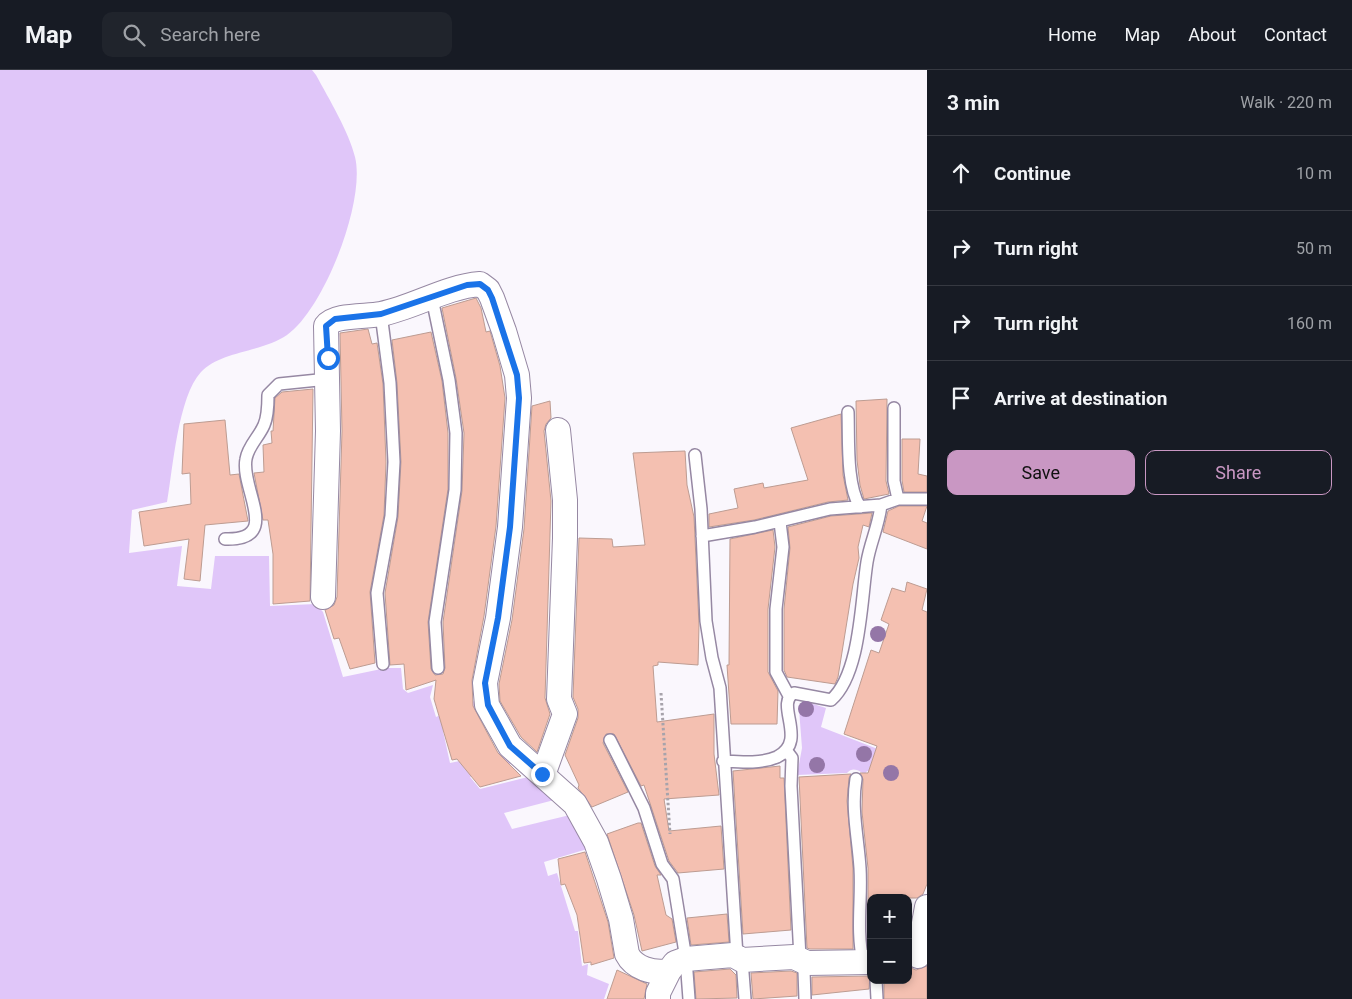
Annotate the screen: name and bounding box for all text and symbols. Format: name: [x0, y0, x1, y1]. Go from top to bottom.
search box: [102, 12, 452, 57]
text: Map: [25, 21, 72, 49]
icon: search: [120, 21, 148, 49]
text: Search here: [160, 23, 260, 46]
text: Home: [1048, 24, 1097, 45]
text: Map: [1125, 24, 1160, 45]
text: About: [1188, 24, 1236, 45]
text: Contact: [1264, 24, 1327, 45]
text: 3 min: [947, 91, 1000, 115]
text: Walk · 220 m: [1240, 93, 1332, 112]
icon: ahead: [947, 159, 975, 187]
text: Continue: [994, 162, 1071, 185]
text: 10 m: [1296, 164, 1332, 183]
icon: right: [947, 234, 975, 262]
text: Turn right: [994, 237, 1078, 260]
text: 50 m: [1296, 239, 1332, 258]
icon: right: [947, 309, 975, 337]
text: Turn right: [994, 312, 1078, 335]
text: 160 m: [1287, 314, 1332, 333]
route start: [317, 347, 340, 370]
icon: arrive: [947, 384, 975, 412]
text: Arrive at destination: [994, 387, 1167, 410]
button: Save: [947, 450, 1135, 495]
button: Share: [1145, 450, 1332, 495]
route end: [531, 763, 554, 786]
map controls: [867, 894, 912, 984]
button: +: [867, 894, 912, 939]
button: −: [867, 939, 912, 984]

